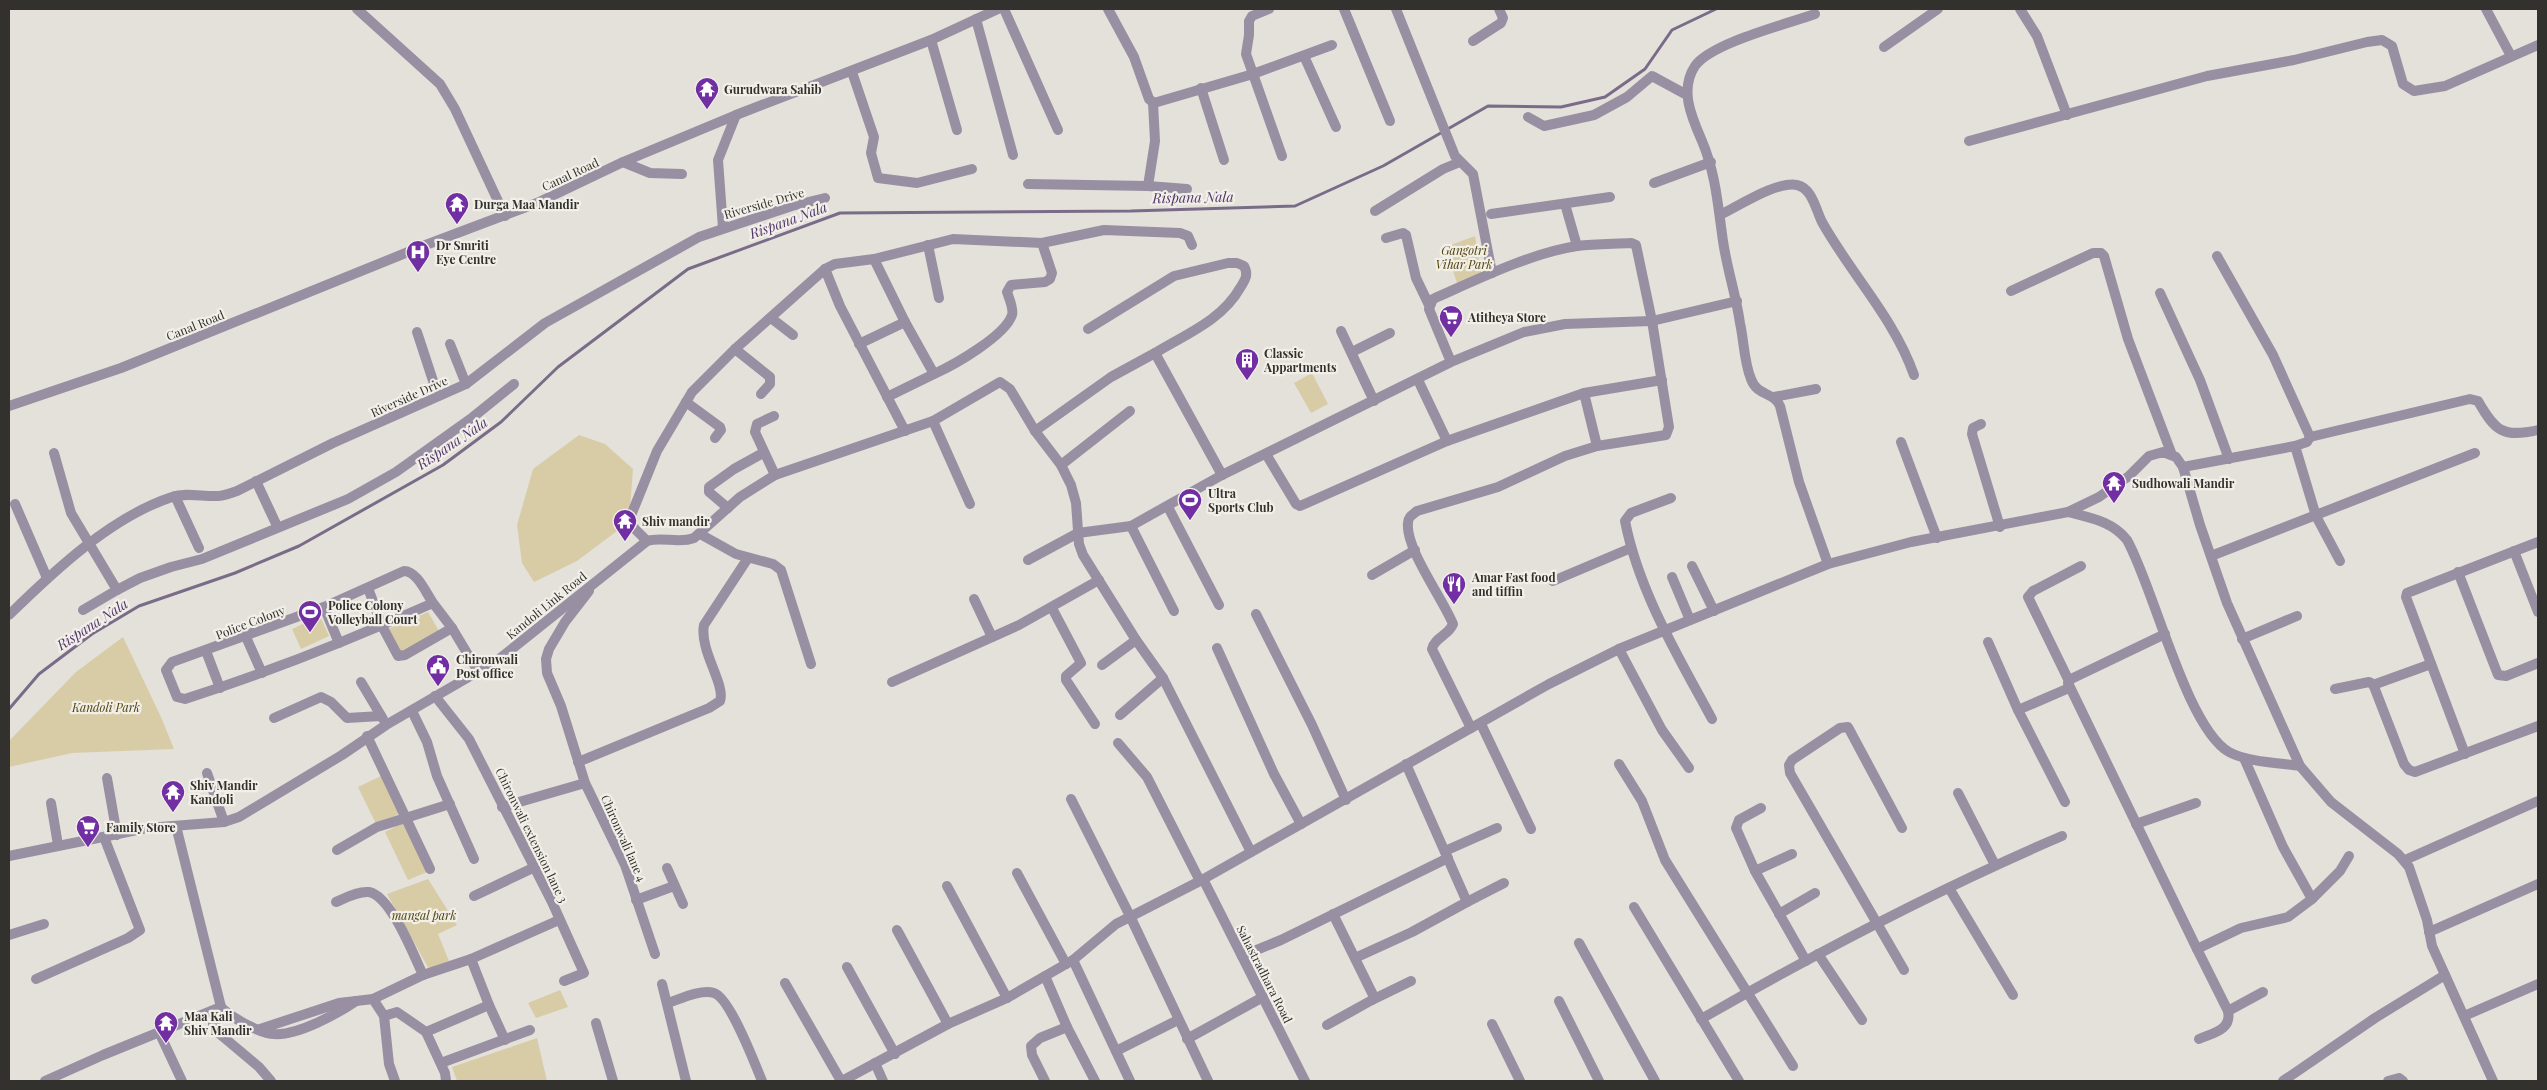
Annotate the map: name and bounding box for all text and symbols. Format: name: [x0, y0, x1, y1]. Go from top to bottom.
temple icon: Gurudwara Sahib: [694, 76, 720, 110]
place label: Gurudwara Sahib: [724, 81, 822, 97]
street label: Canal Road: [539, 154, 601, 194]
street label: Riverside Drive: [722, 184, 806, 222]
water label: Rispana Nala: [1151, 187, 1234, 207]
temple icon: Durga Maa Mandir: [444, 191, 470, 225]
place label: Durga Maa Mandir: [474, 196, 579, 212]
water label: Rispana Nala: [746, 197, 829, 243]
place label: Dr Smriti Eye Centre: [436, 237, 496, 267]
hospital icon: Dr Smriti Eye Centre: [405, 239, 431, 273]
park label: Gangotri Vihar Park: [1435, 242, 1493, 272]
supermarket icon: Atitheya Store: [1438, 304, 1464, 338]
street label: Canal Road: [164, 306, 226, 344]
place label: Atitheya Store: [1467, 309, 1546, 325]
place label: Classic Appartments: [1263, 345, 1337, 375]
building icon: Classic Appartments: [1234, 347, 1260, 381]
street label: Riverside Drive: [368, 372, 450, 420]
water label: Rispana Nala: [412, 412, 491, 474]
temple icon: Sudhowali Mandir: [2101, 470, 2127, 504]
place label: Sudhowali Mandir: [2132, 475, 2235, 491]
place label: Ultra Sports Club: [1208, 485, 1274, 515]
sports icon: Ultra Sports Club: [1177, 487, 1203, 521]
temple icon: Shiv mandir: [612, 508, 638, 542]
place label: Shiv mandir: [642, 513, 710, 529]
street label: Kandoli Link Road: [503, 568, 589, 642]
place label: Amar Fast food and tiffin: [1471, 569, 1556, 599]
restaurant icon: Amar Fast food and tiffin: [1441, 571, 1467, 605]
water label: Rispana Nala: [52, 594, 131, 655]
place label: Police Colony Volleyball Court: [327, 597, 418, 627]
sports icon: Police Colony Volleyball Court: [297, 599, 323, 633]
street label: Police Colony: [213, 601, 287, 643]
place label: Chironwali Post office: [456, 651, 518, 681]
public building icon: Chironwali Post office: [425, 653, 451, 687]
park label: Kandoli Park: [71, 699, 140, 715]
street label: Chironwali extension lane 3: [492, 765, 572, 905]
place label: Shiv Mandir Kandoli: [190, 777, 258, 807]
temple icon: Shiv Mandir Kandoli: [160, 779, 186, 813]
street label: Chironwali lane 4: [598, 792, 650, 884]
supermarket icon: Family Store: [75, 814, 101, 848]
place label: Family Store: [106, 819, 176, 835]
park label: mangal park: [392, 907, 456, 923]
street label: Sahastradhara Road: [1233, 922, 1297, 1026]
place label: Maa Kali Shiv Mandir: [184, 1008, 252, 1038]
temple icon: Maa Kali Shiv Mandir: [153, 1010, 179, 1044]

